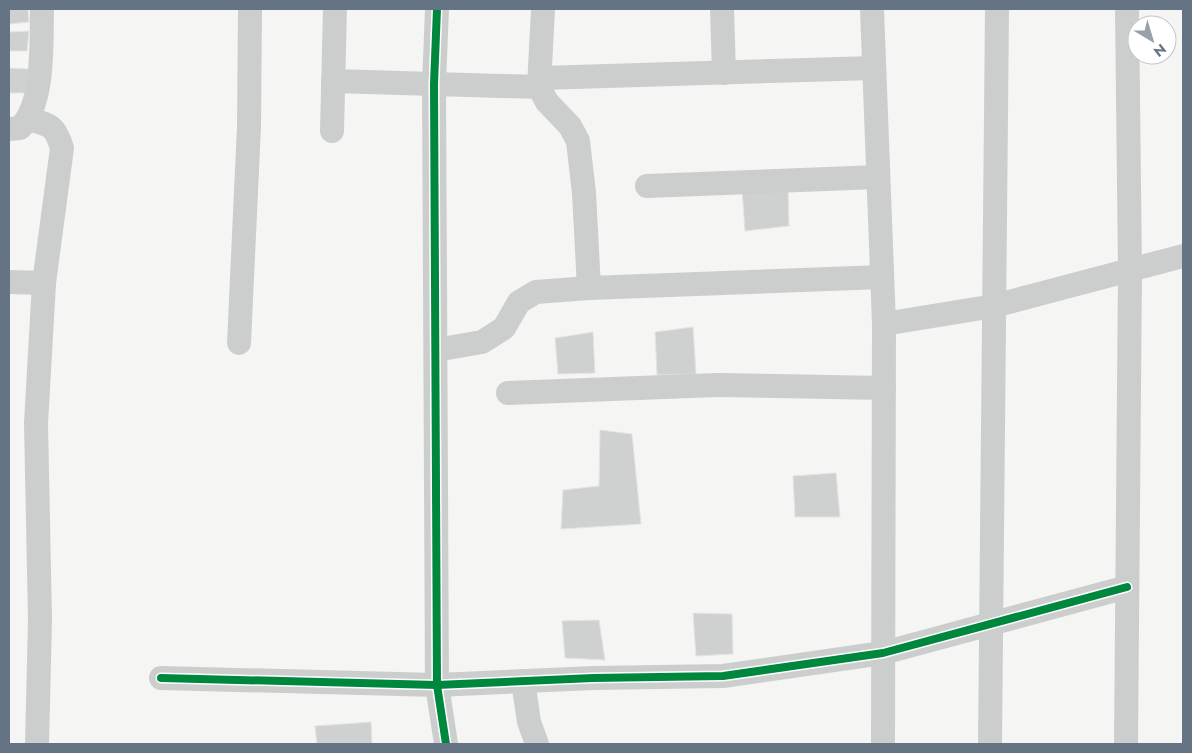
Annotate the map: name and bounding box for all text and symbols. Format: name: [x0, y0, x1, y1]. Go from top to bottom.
north arrow: [1127, 15, 1177, 65]
text: N: [1149, 39, 1171, 62]

